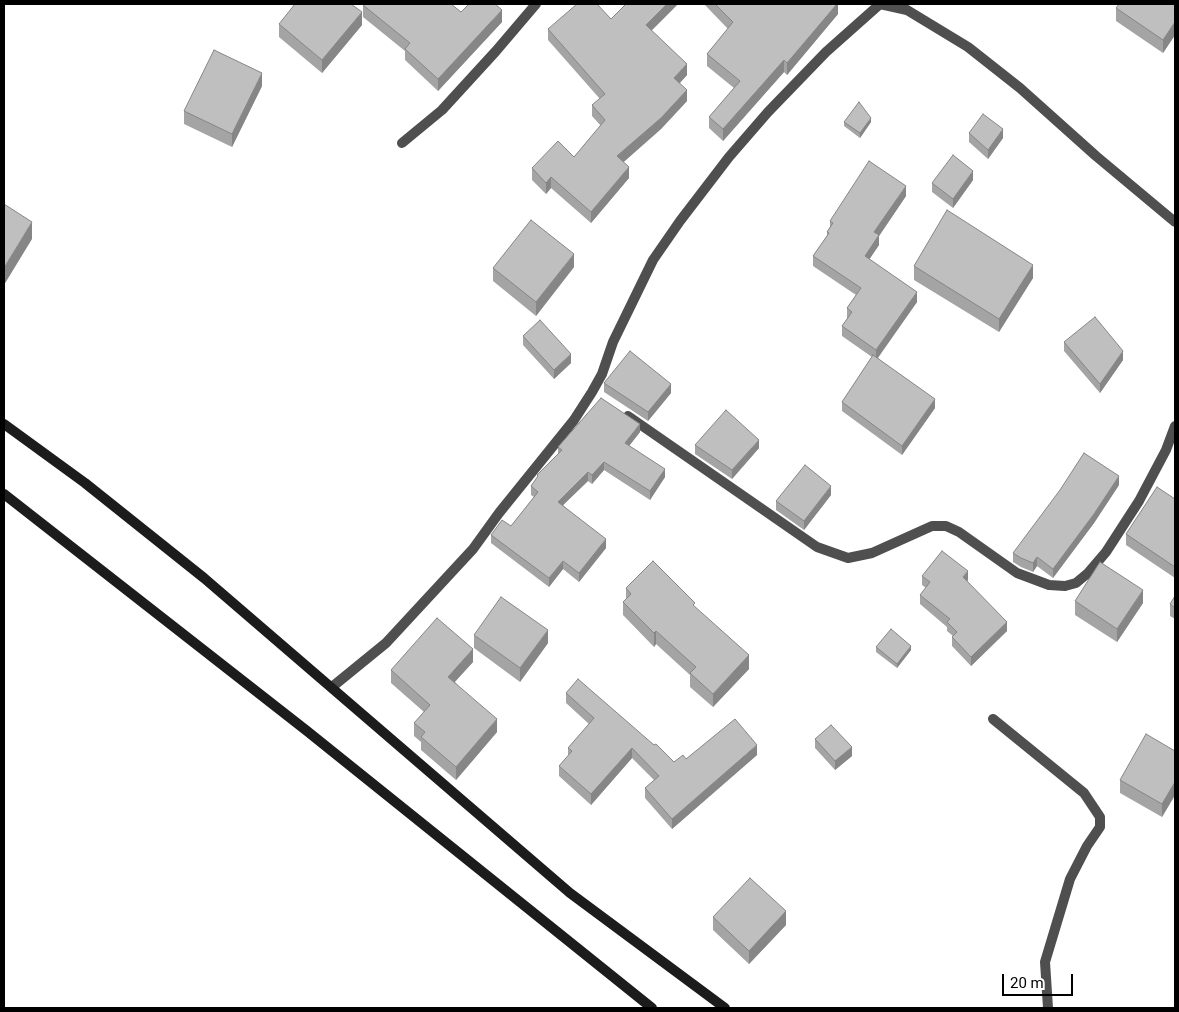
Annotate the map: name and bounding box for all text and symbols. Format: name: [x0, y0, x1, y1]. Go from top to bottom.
scale bar: [1004, 964, 1075, 996]
text: 20 m: [1010, 974, 1044, 992]

